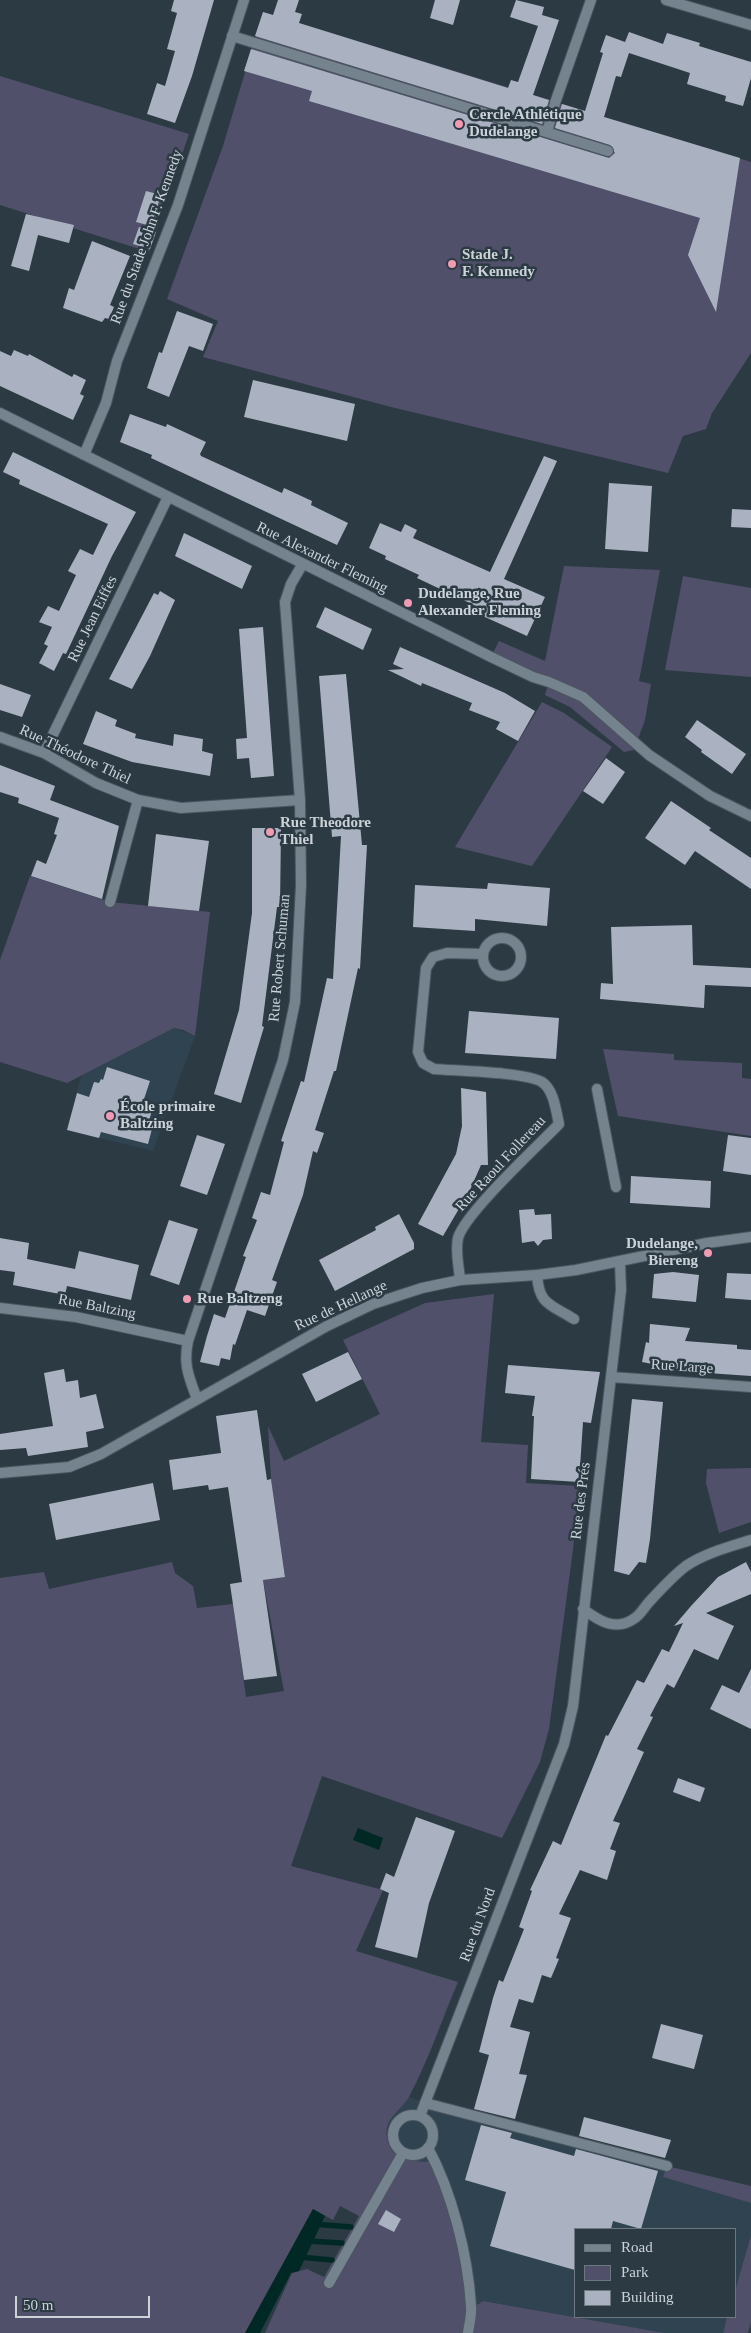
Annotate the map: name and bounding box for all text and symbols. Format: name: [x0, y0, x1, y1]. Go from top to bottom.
place label: Cercle Athlétique Dudelange: [469, 106, 582, 141]
marker: Cercle Athlétique Dudelange: [453, 118, 465, 130]
street label: Rue du Stade John F. Kennedy: [107, 147, 187, 327]
place label: Stade J. F. Kennedy: [462, 246, 535, 281]
marker: Stade J. F. Kennedy: [446, 258, 458, 270]
street label: Rue Alexander Fleming: [253, 518, 391, 598]
street label: Rue Jean Eiffes: [64, 573, 122, 665]
place label: Dudelange, Rue Alexander Fleming: [418, 585, 541, 620]
marker: Dudelange, Rue Alexander Fleming: [402, 597, 414, 609]
street label: Rue Théodore Thiel: [16, 721, 134, 789]
place label: Rue Theodore Thiel: [280, 814, 371, 849]
marker: Rue Theodore Thiel: [264, 826, 276, 838]
street label: Rue Robert Schuman: [265, 893, 295, 1023]
place label: École primaire Baltzing: [120, 1098, 215, 1133]
marker: École primaire Baltzing: [104, 1110, 116, 1122]
street label: Rue Raoul Follereau: [452, 1112, 550, 1216]
place label: Dudelange, Biereng: [626, 1235, 698, 1270]
marker: Dudelange, Biereng: [702, 1247, 714, 1259]
street label: Rue de Hellange: [292, 1277, 390, 1335]
place label: Rue Baltzeng: [197, 1290, 282, 1308]
street label: Rue Baltzing: [57, 1291, 137, 1323]
marker: Rue Baltzeng: [181, 1293, 193, 1305]
street label: Rue Large: [650, 1356, 714, 1378]
street label: Rue des Prés: [567, 1461, 595, 1541]
street label: Rue du Nord: [456, 1886, 500, 1964]
legend: [574, 2228, 736, 2318]
text: Road: [621, 2239, 653, 2255]
text: Park: [621, 2264, 649, 2280]
scale bar: [18, 2286, 152, 2318]
text: Building: [621, 2289, 674, 2305]
text: 50 m: [23, 2297, 53, 2313]

